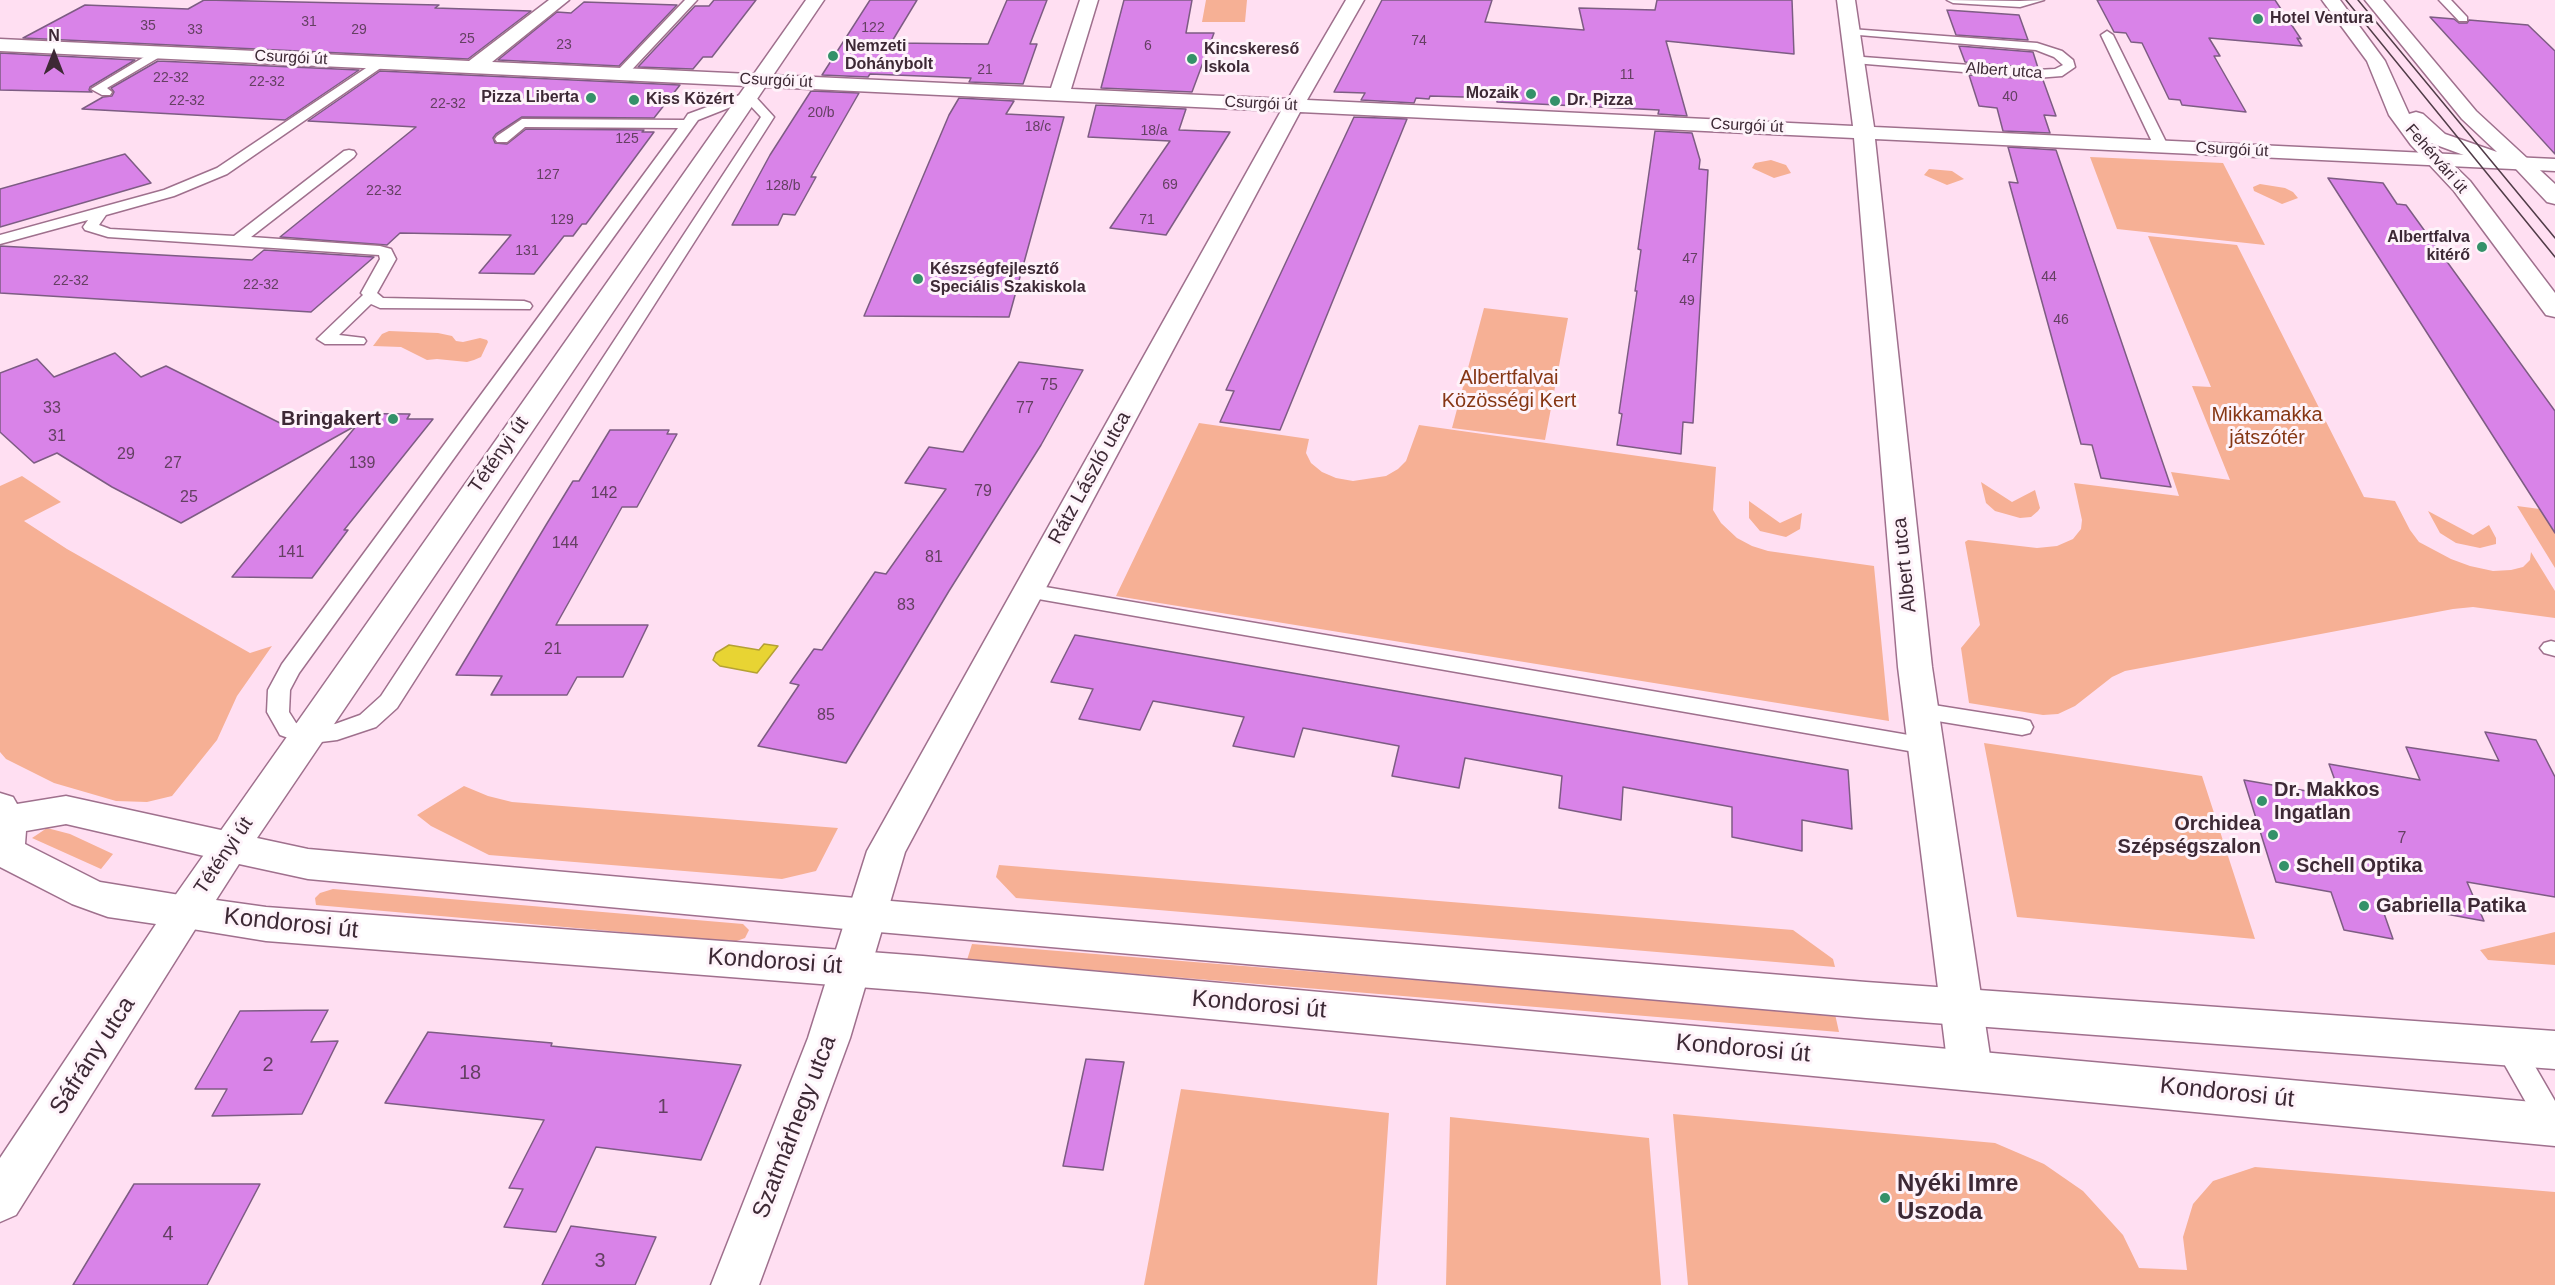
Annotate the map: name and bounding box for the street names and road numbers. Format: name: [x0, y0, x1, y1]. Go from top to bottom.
street label: Csurgói út: [254, 47, 328, 69]
street label: Albert utca: [1965, 59, 2043, 83]
street label: Csurgói út: [739, 70, 813, 92]
street label: Csurgói út: [1224, 93, 1298, 115]
street label: Csurgói út: [1710, 115, 1784, 137]
street label: Fehérvári út: [2401, 120, 2471, 198]
street label: Csurgói út: [2195, 139, 2269, 161]
street label: Rátz László utca: [1044, 408, 1136, 548]
street label: Tétényi út: [464, 412, 534, 498]
street label: Albert utca: [1888, 516, 1922, 614]
street label: Tétényi út: [189, 813, 259, 899]
street label: Kondorosi út: [222, 903, 360, 945]
street label: Kondorosi út: [707, 943, 843, 981]
street label: Kondorosi út: [1191, 985, 1327, 1025]
street label: Sáfrány utca: [44, 992, 142, 1120]
street label: Kondorosi út: [1675, 1029, 1811, 1069]
street label: Szatmárhegy utca: [747, 1032, 843, 1222]
street label: Kondorosi út: [2158, 1072, 2296, 1114]

